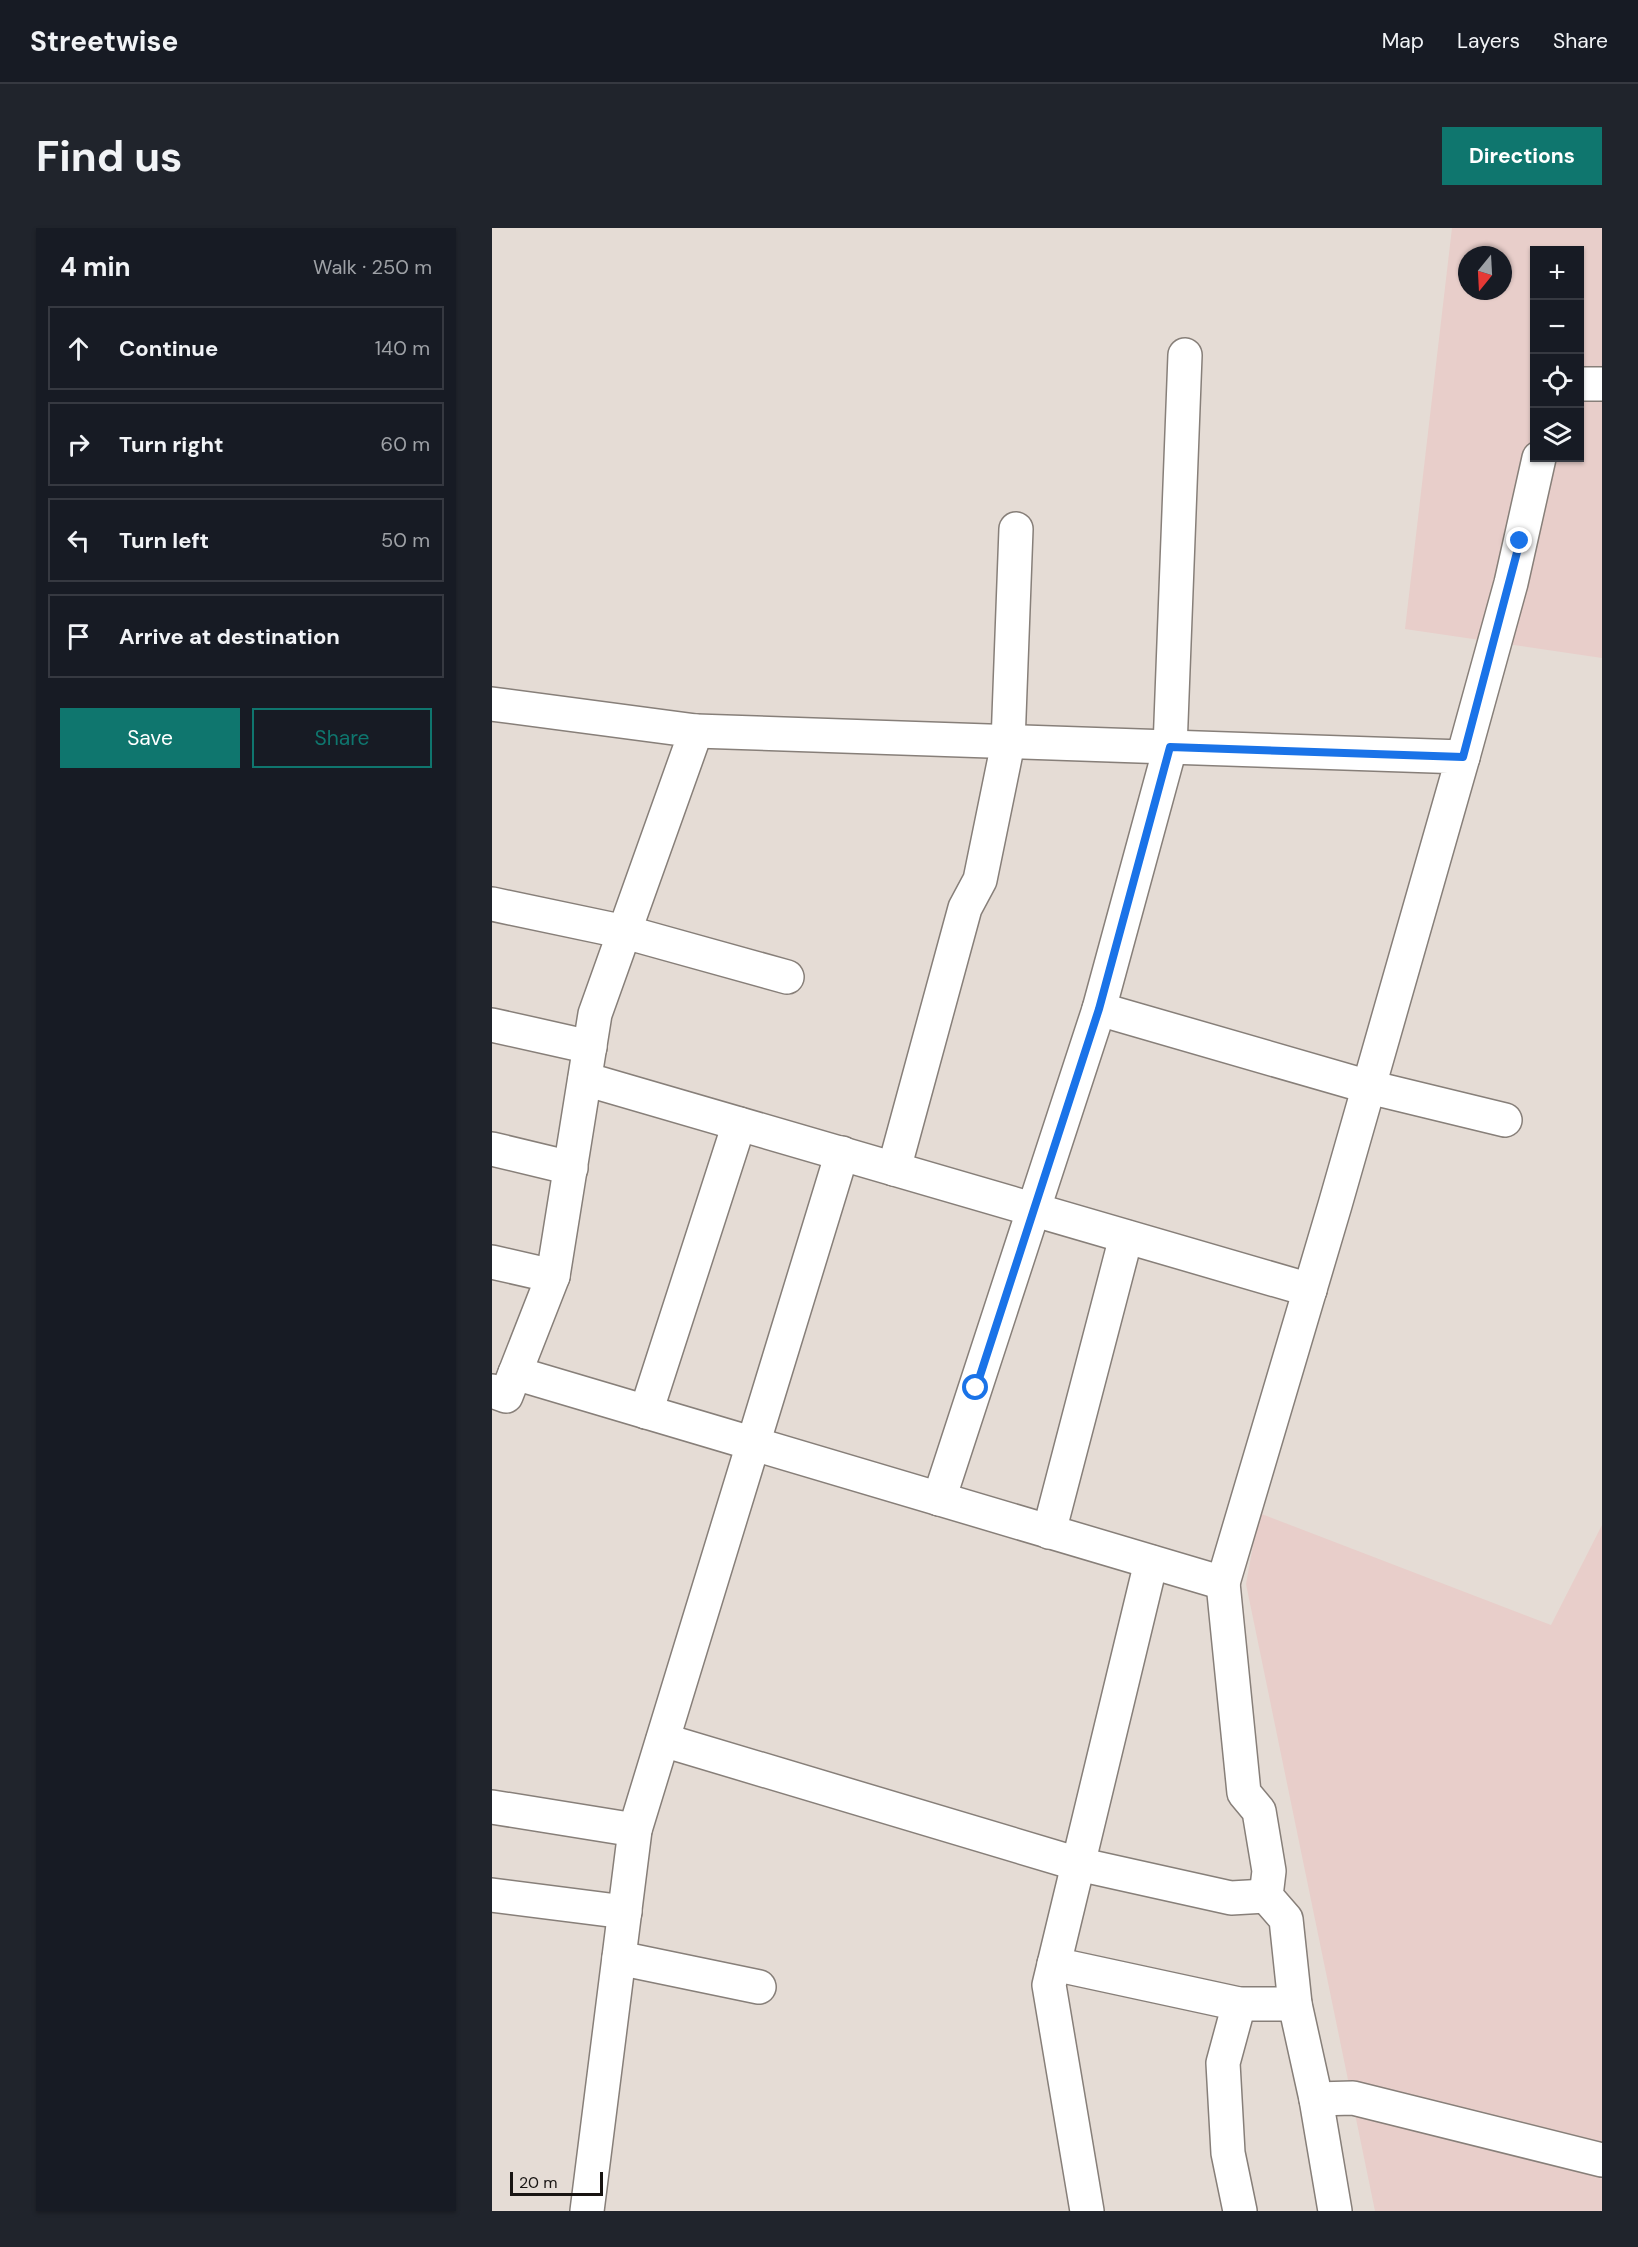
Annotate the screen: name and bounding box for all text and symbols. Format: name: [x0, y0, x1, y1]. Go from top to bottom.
text: Streetwise: [30, 23, 178, 60]
text: Map: [1382, 27, 1424, 55]
text: Layers: [1457, 27, 1520, 55]
text: Share: [1553, 27, 1608, 55]
button: Directions: [1442, 127, 1602, 185]
text: Find us: [36, 129, 182, 184]
north arrow: [1458, 246, 1512, 300]
map controls: [1530, 246, 1584, 462]
button: +: [1530, 246, 1584, 300]
text: 4 min: [60, 250, 131, 284]
text: Walk · 250 m: [313, 254, 432, 280]
button: −: [1530, 300, 1584, 354]
icon: ahead: [62, 332, 95, 365]
text: Continue: [119, 334, 218, 363]
text: 140 m: [375, 335, 430, 361]
button: locate: [1530, 354, 1584, 408]
button: layers: [1530, 408, 1584, 462]
icon: right: [62, 428, 95, 461]
text: Turn right: [119, 430, 224, 459]
text: 60 m: [381, 431, 430, 457]
icon: left: [62, 524, 95, 557]
text: Turn left: [119, 526, 209, 555]
text: 50 m: [381, 527, 430, 553]
route end: [1506, 527, 1532, 553]
icon: arrive: [62, 620, 95, 653]
text: Arrive at destination: [119, 622, 340, 651]
button: Save: [60, 708, 240, 768]
button: Share: [252, 708, 432, 768]
route start: [962, 1374, 988, 1400]
scale bar: [510, 2169, 603, 2196]
text: 20 m: [519, 2172, 558, 2193]

